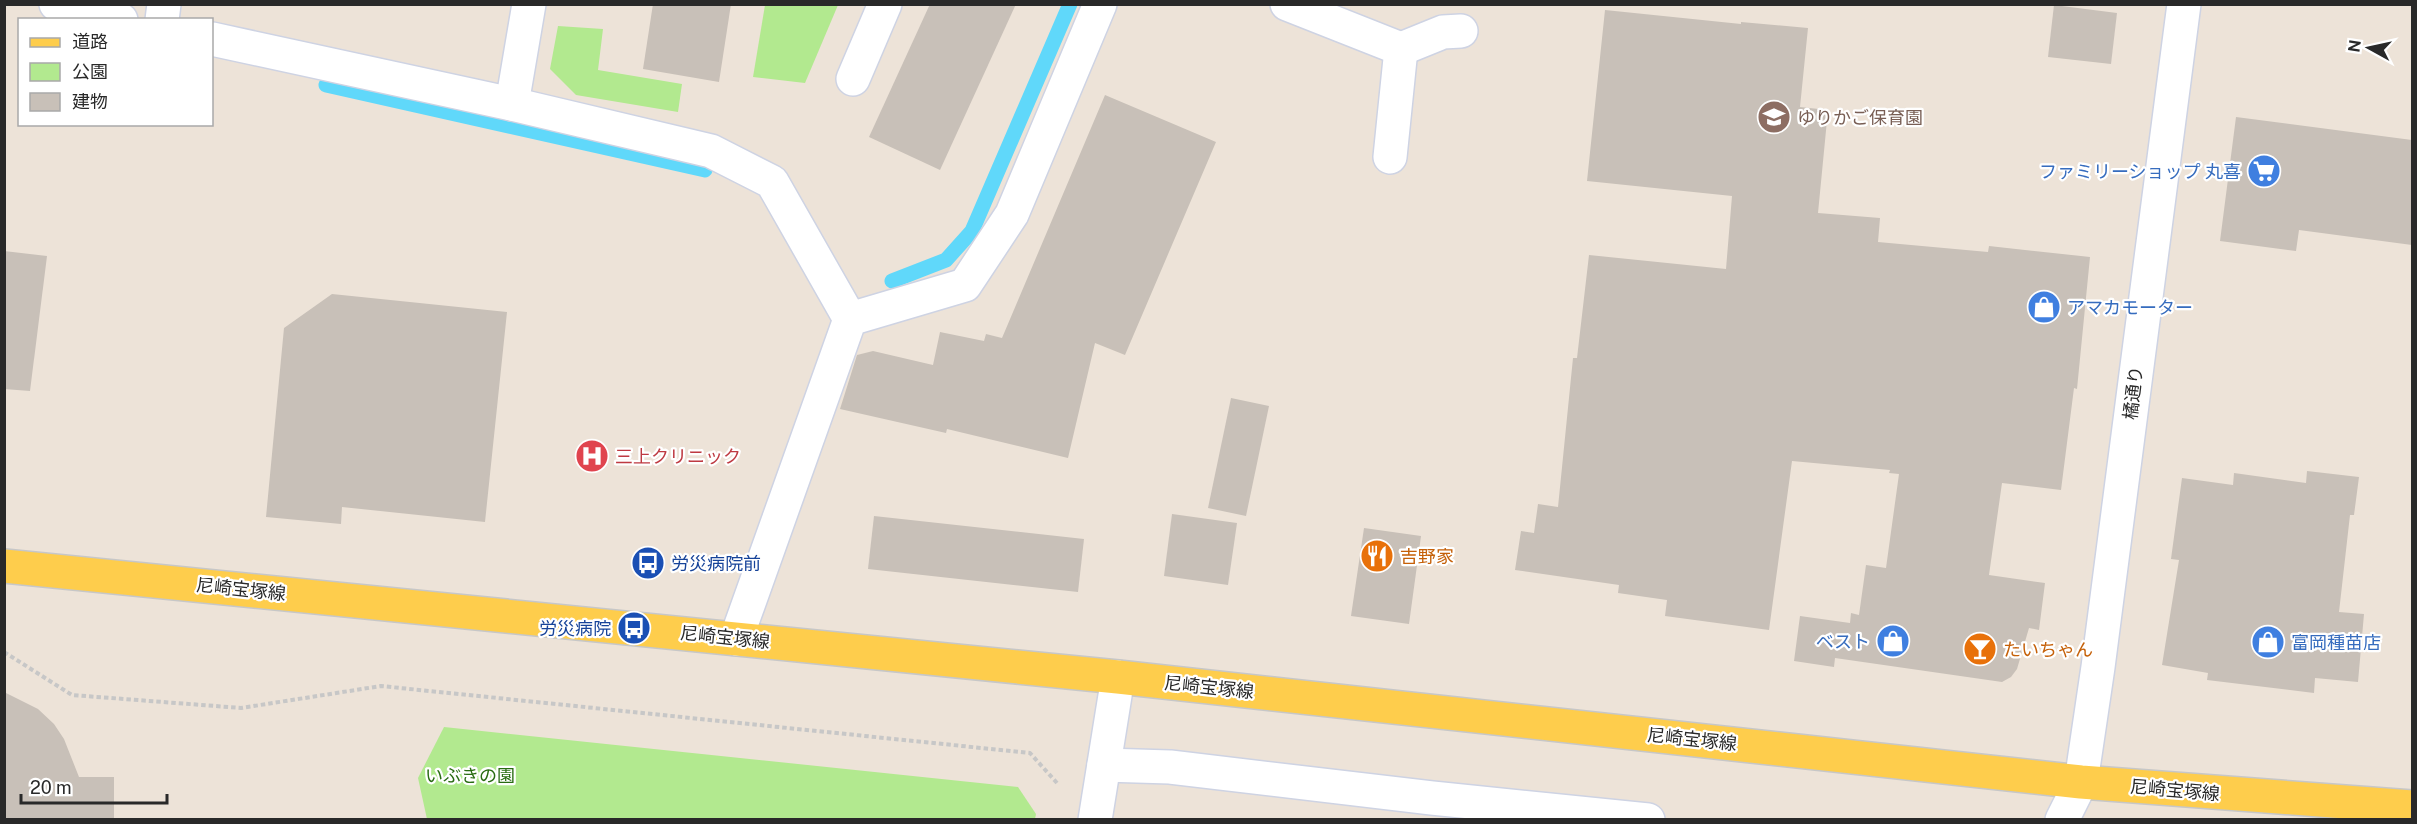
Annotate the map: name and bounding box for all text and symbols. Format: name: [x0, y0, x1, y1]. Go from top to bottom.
legend: [18, 18, 213, 126]
north arrow: [2339, 18, 2399, 78]
text: 道路: [72, 31, 108, 52]
text: N: [2344, 38, 2365, 54]
text: 公園: [72, 61, 108, 82]
text: 建物: [72, 91, 108, 112]
school or university icon: ゆりかご保育園: [1756, 99, 1792, 135]
place label: ゆりかご保育園: [1797, 107, 1923, 128]
supermarket icon: ファミリーショップ 丸喜: [2246, 153, 2282, 189]
place label: ファミリーショップ 丸喜: [2039, 161, 2241, 182]
shop icon: アマカモーター: [2026, 289, 2062, 325]
place label: アマカモーター: [2067, 297, 2193, 318]
street label: 橘通り: [2119, 365, 2147, 421]
hospital icon: 三上クリニック: [574, 438, 610, 474]
place label: 三上クリニック: [615, 446, 741, 467]
restaurant icon: 吉野家: [1359, 538, 1395, 574]
bus stop icon: 労災病院前: [630, 545, 666, 581]
place label: 吉野家: [1400, 546, 1454, 567]
place label: 労災病院前: [671, 553, 761, 574]
street label: 尼崎宝塚線: [195, 574, 287, 604]
bus stop icon: 労災病院: [616, 610, 652, 646]
place label: 労災病院: [539, 618, 611, 639]
street label: 尼崎宝塚線: [679, 622, 771, 652]
shop icon: ベスト: [1875, 623, 1911, 659]
shop icon: 富岡種苗店: [2250, 624, 2286, 660]
place label: ベスト: [1816, 631, 1870, 652]
bar icon: たいちゃん: [1962, 631, 1998, 667]
place label: 富岡種苗店: [2291, 632, 2381, 653]
place label: たいちゃん: [2003, 639, 2093, 660]
street label: 尼崎宝塚線: [1163, 672, 1255, 702]
street label: 尼崎宝塚線: [1646, 724, 1738, 754]
park label: いぶきの園: [425, 765, 515, 786]
scale bar: [21, 767, 166, 805]
street label: 尼崎宝塚線: [2129, 776, 2221, 804]
text: 20 m: [30, 777, 72, 798]

